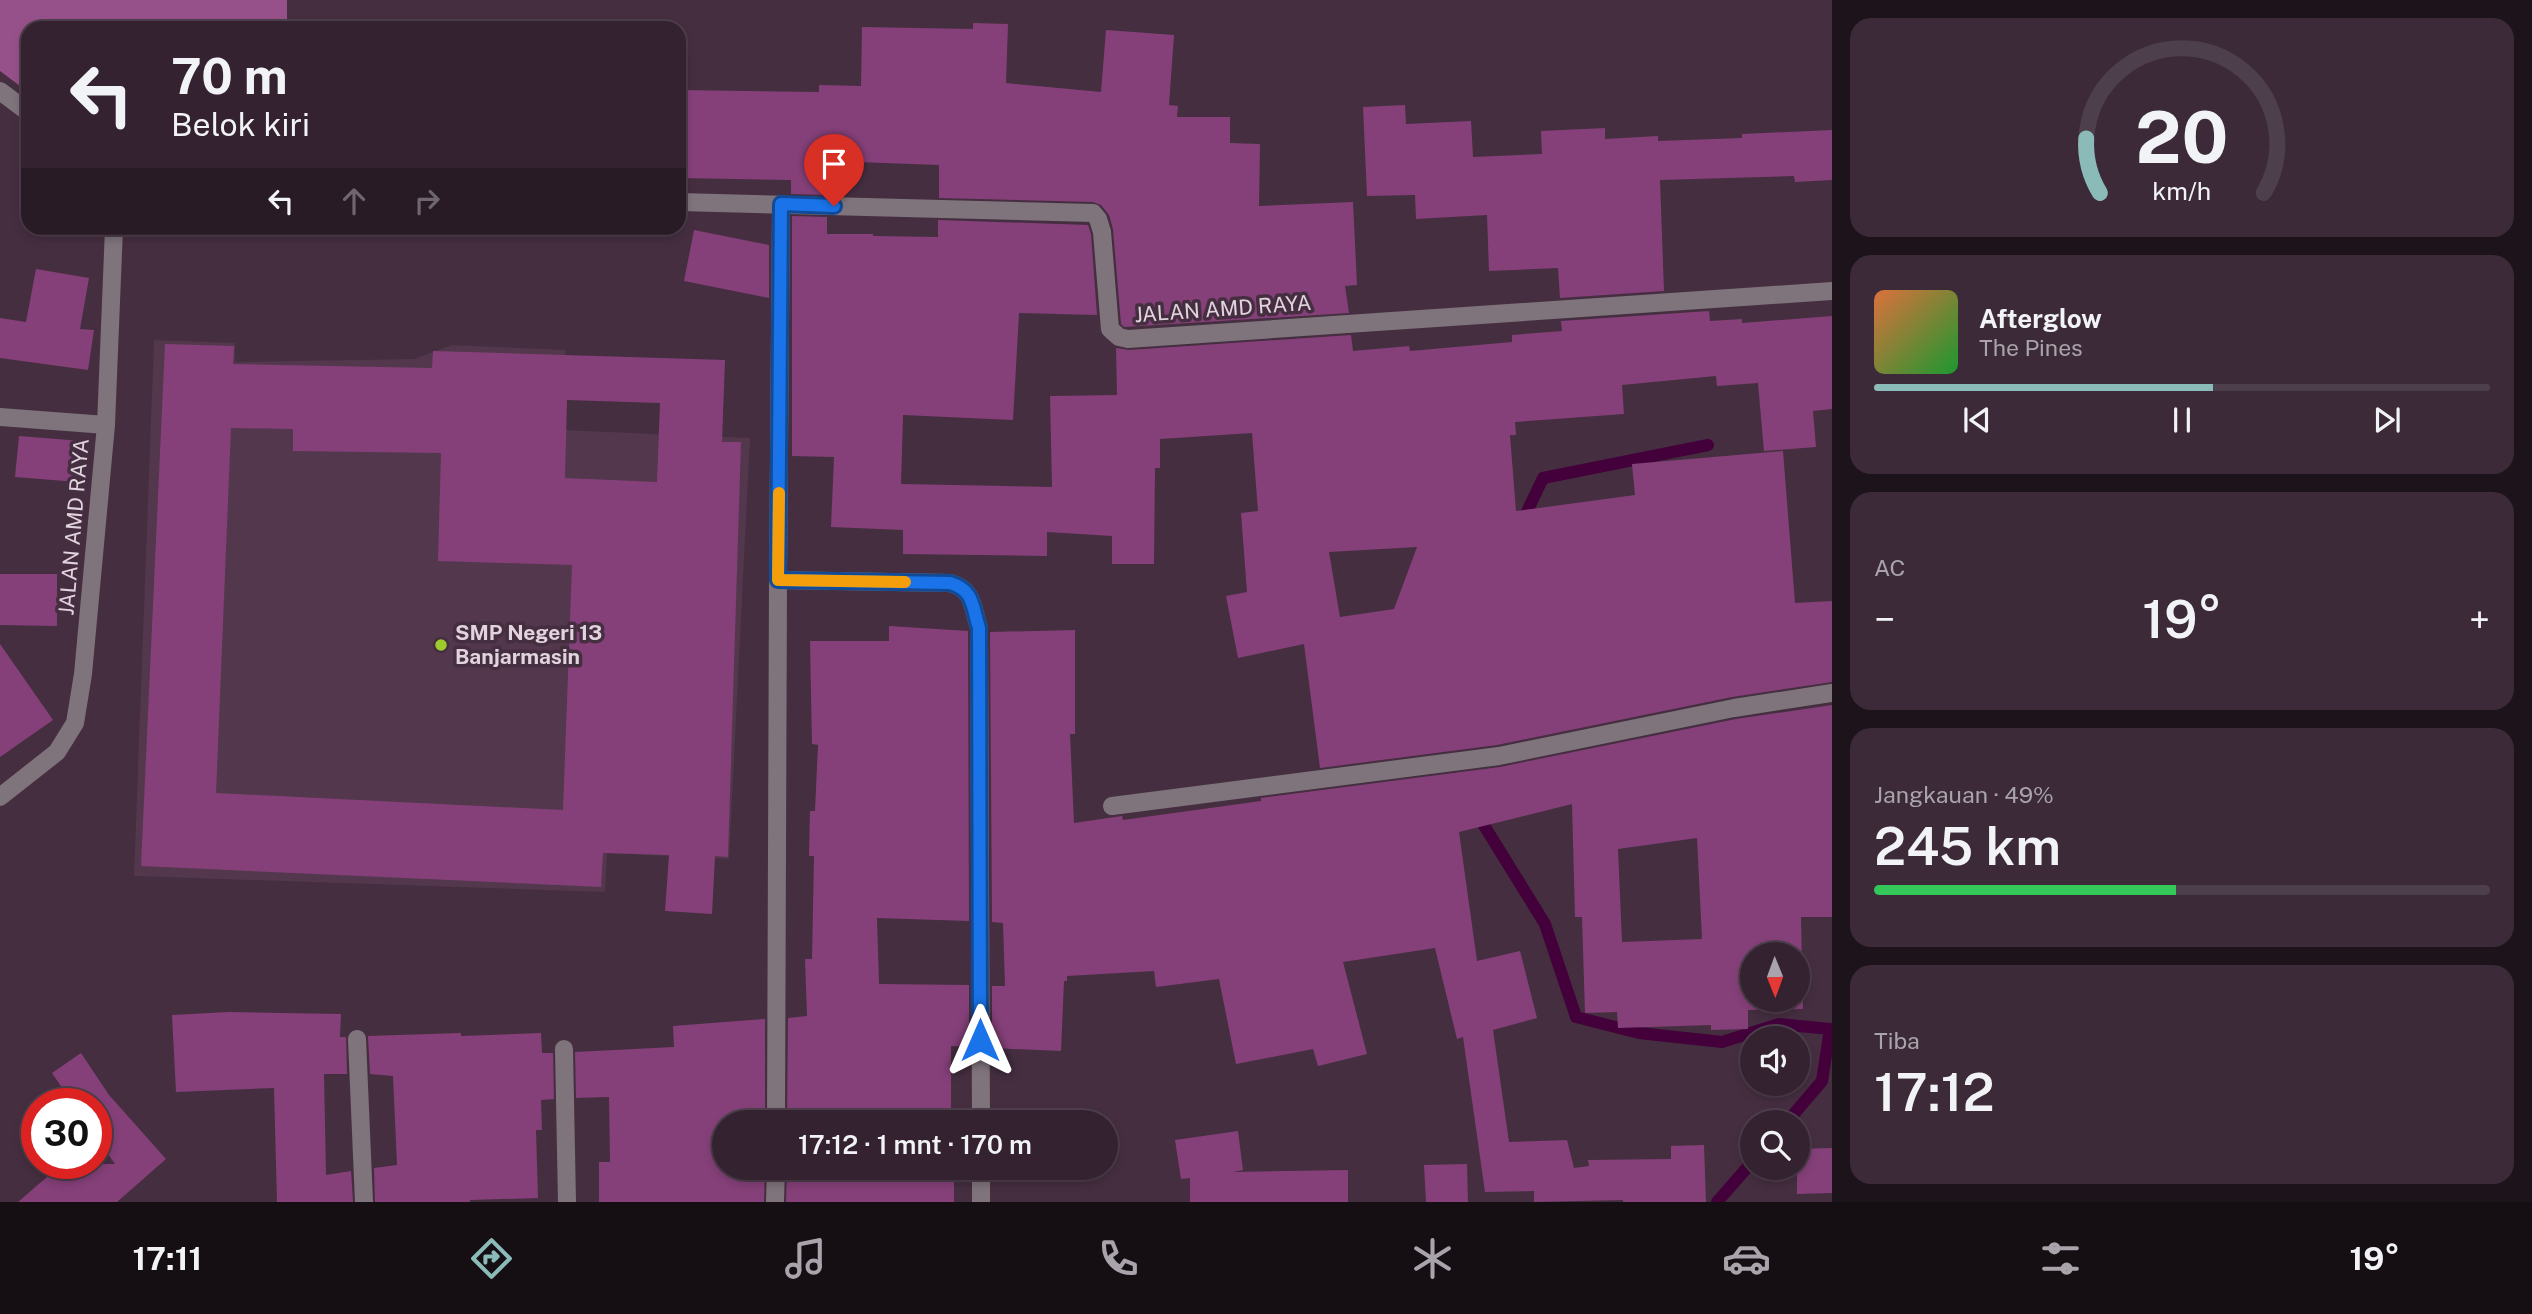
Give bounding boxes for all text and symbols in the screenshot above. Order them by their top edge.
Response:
text: 70 m [171,47,288,105]
icon: left [56,49,147,140]
text: 20 [2135,95,2229,180]
text: Belok kiri [171,106,310,143]
pin [804,134,864,206]
icon: arrive [815,145,853,183]
text: km/h [2153,176,2211,206]
icon: left [262,182,300,220]
icon: ahead [335,182,373,220]
icon: right [408,182,446,220]
street label: JALAN AMD RAYA [1134,290,1312,327]
text: Afterglow [1979,303,2102,334]
text: The Pines [1979,334,2083,361]
icon: previous [1958,401,1996,439]
icon: pause [2163,401,2201,439]
icon: next [2368,401,2406,439]
street label: JALAN AMD RAYA [53,437,94,616]
text: AC [1874,554,1905,581]
text: 19° [2142,589,2222,650]
text: − [1874,597,1895,642]
text: + [2469,597,2490,642]
place label: SMP Negeri 13 Banjarmasin [455,620,602,669]
marker: SMP Negeri 13 Banjarmasin [433,637,449,653]
text: Jangkauan · 49% [1874,781,2054,808]
text: 245 km [1874,816,2061,877]
north arrow [1740,942,1810,1012]
map controls [1740,942,1810,1180]
position arrow [943,1003,1017,1077]
button: sound [1740,1026,1810,1096]
text: Tiba [1874,1027,1920,1054]
text: 17:12 [1874,1062,1995,1123]
speed limit sign: 30 [21,1088,112,1179]
button: search [1740,1110,1810,1180]
text: 17:12 · 1 mnt · 170 m [798,1129,1032,1160]
icon: directions [467,1234,516,1283]
icon: music [781,1234,830,1283]
icon: phone [1094,1234,1143,1283]
icon: climate [1408,1234,1457,1283]
icon: car [1722,1234,1771,1283]
icon: filters [2036,1234,2085,1283]
text: 17:11 [132,1240,202,1277]
text: 19° [2350,1240,2400,1277]

